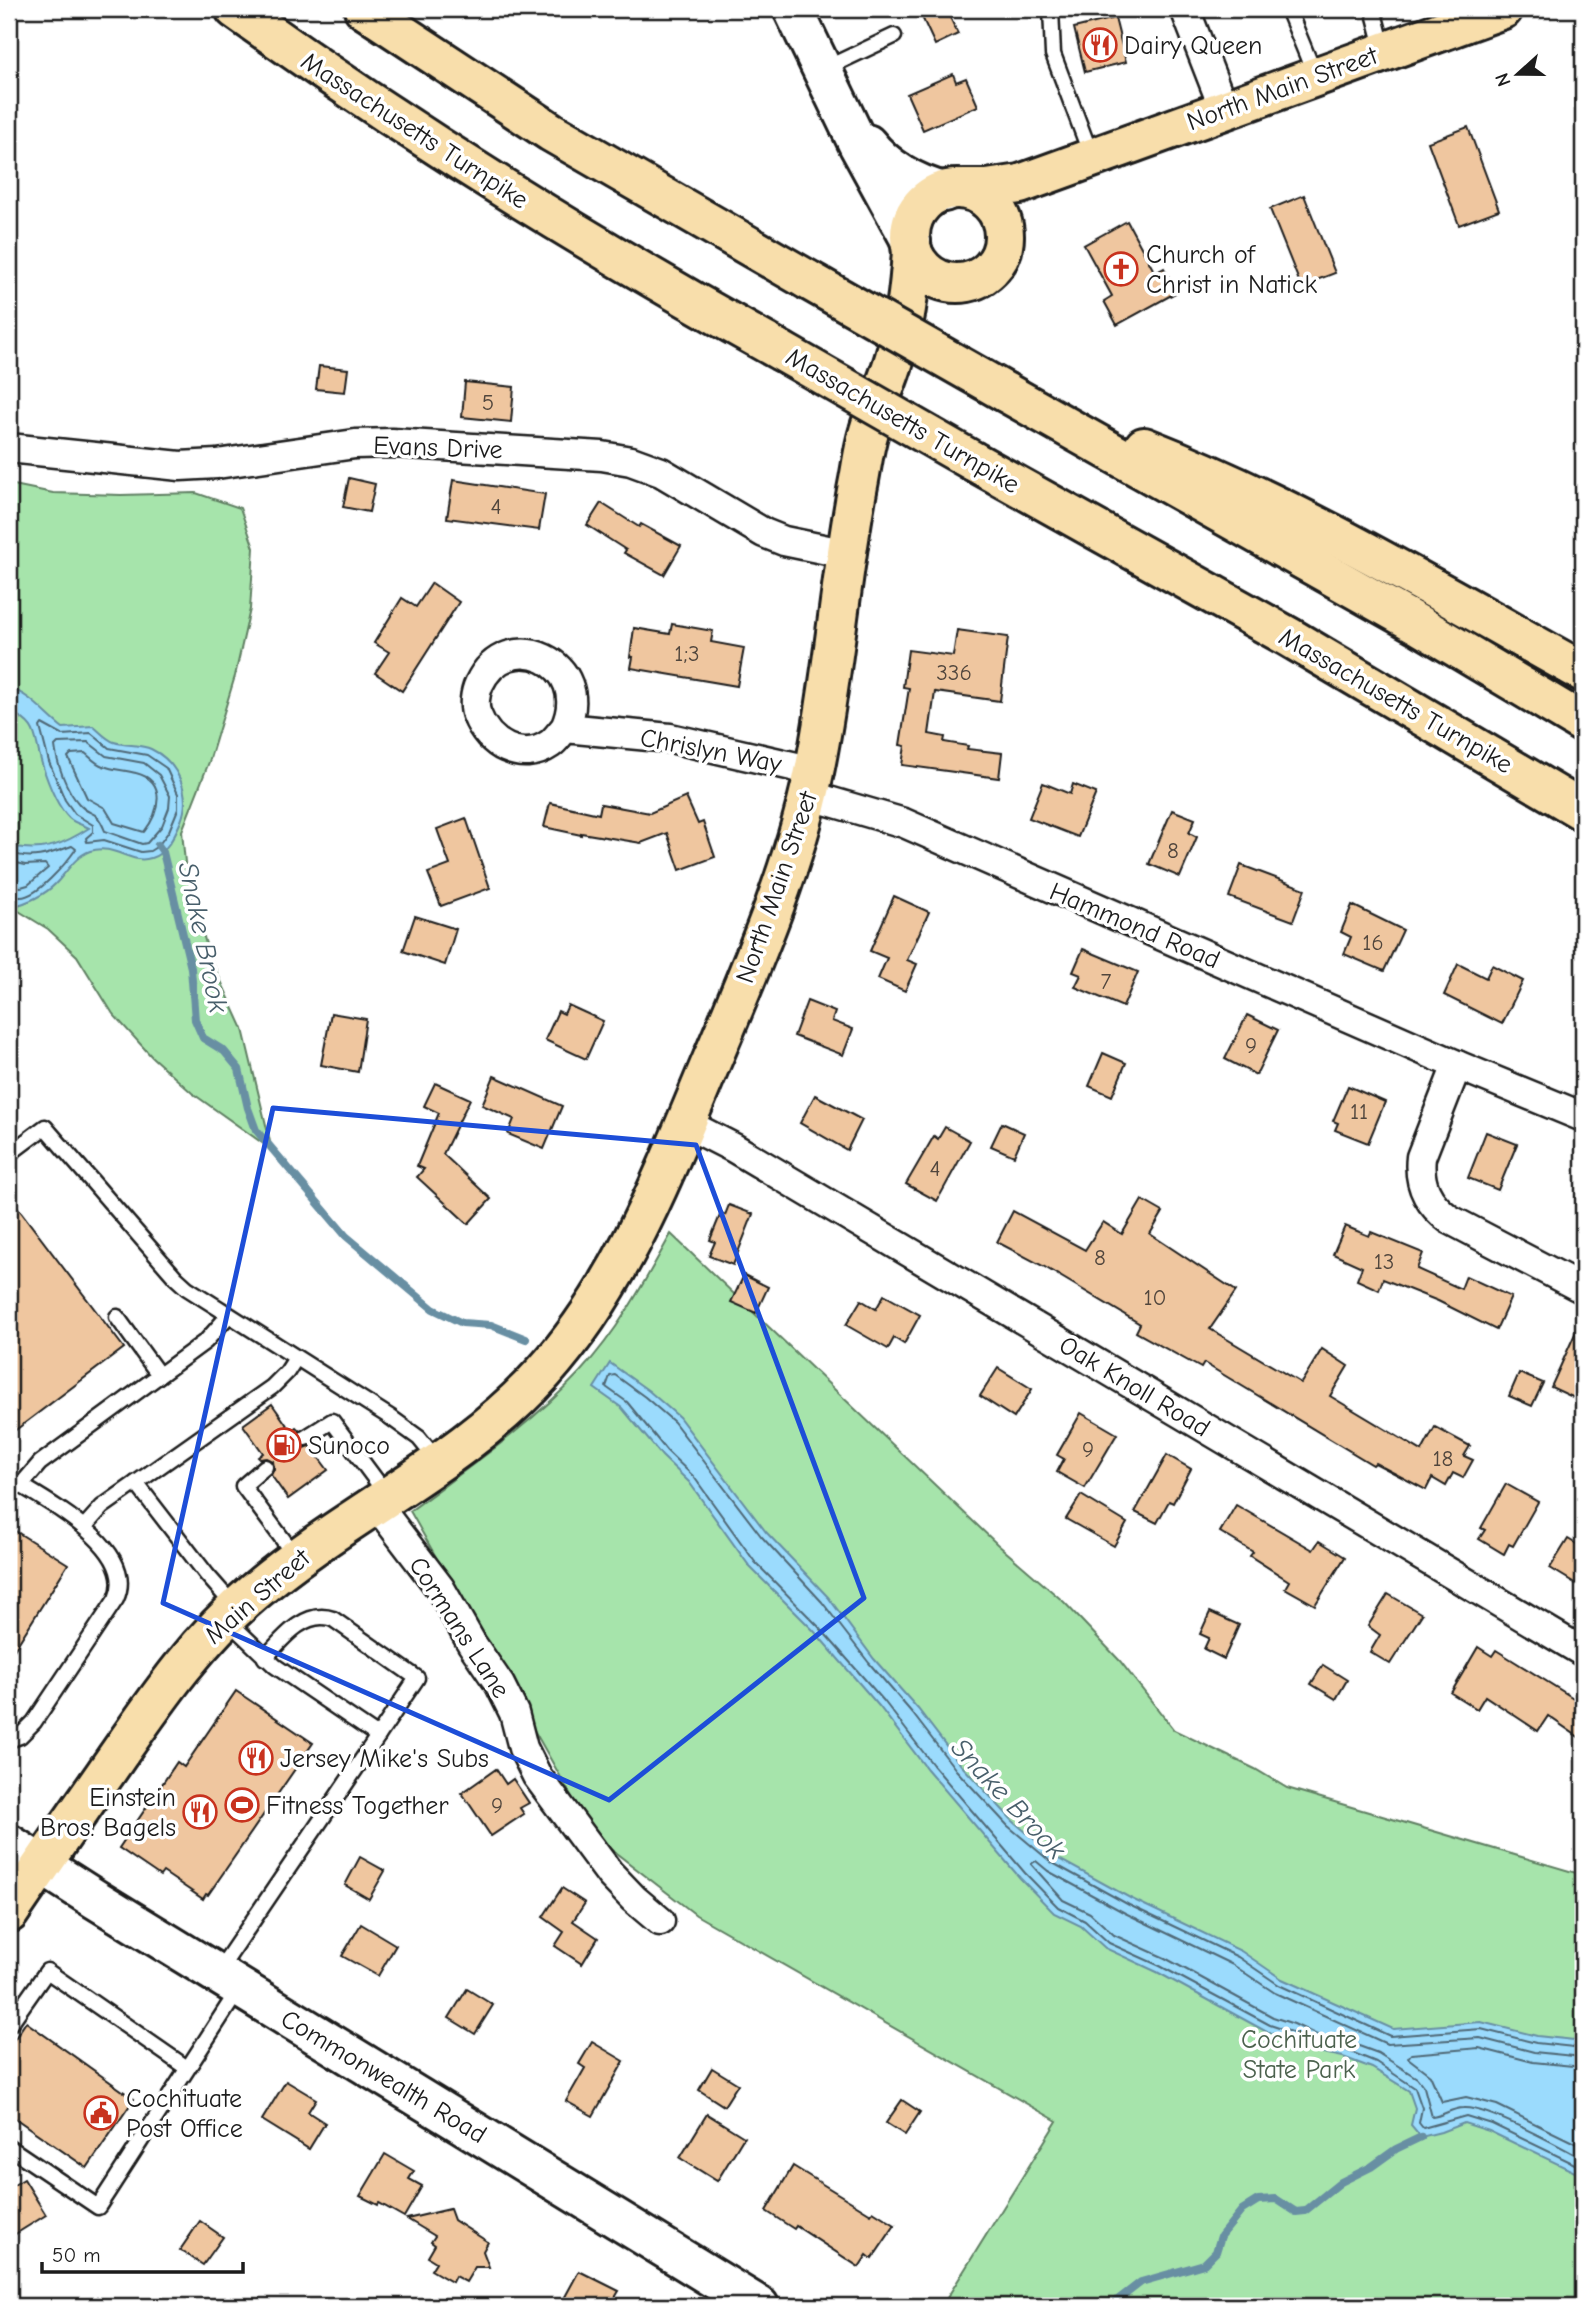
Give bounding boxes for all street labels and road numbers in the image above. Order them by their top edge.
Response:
street label: North Main Street [1183,40,1383,137]
street label: Massachusetts Turnpike [295,46,533,215]
street label: Massachusetts Turnpike [781,342,1024,500]
street label: Evans Drive [373,431,503,465]
street label: Massachusetts Turnpike [1274,622,1517,780]
street label: Chrislyn Way [638,723,784,779]
street label: North Main Street [730,786,824,987]
street label: Hammond Road [1045,877,1224,975]
street label: Oak Knoll Road [1054,1330,1215,1444]
street label: Main Street [199,1542,317,1650]
street label: Cormans Lane [402,1551,516,1704]
street label: Commonwealth Road [275,2004,492,2150]

